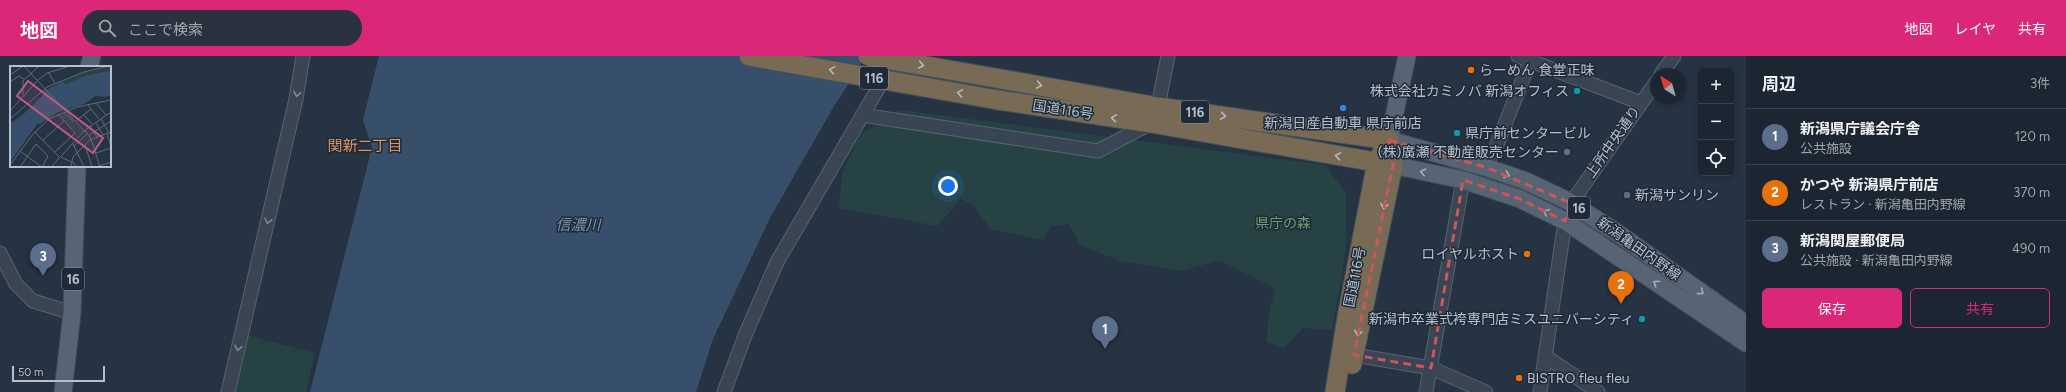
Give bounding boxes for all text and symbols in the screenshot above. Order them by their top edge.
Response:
search box [82,10,362,46]
icon: search [96,17,118,39]
text: 地図 [20,19,58,42]
text: ここで検索 [128,21,203,39]
text: 地図 [1904,21,1932,38]
text: レイヤ [1954,21,1996,38]
text: 共有 [2018,21,2046,38]
one-way arrow [917,60,924,69]
place label: らーめん 食堂正味 [1479,62,1594,79]
marker: らーめん 食堂正味 [1466,65,1476,75]
inset map [10,66,111,167]
one-way arrow [829,67,835,75]
road number: 116 [860,67,888,89]
north arrow [1650,68,1686,104]
map controls [1698,68,1734,176]
button: + [1698,68,1734,104]
text: 周辺 [1762,74,1796,94]
text: 3件 [2030,76,2050,91]
one-way arrow [1036,81,1042,89]
place label: 株式会社カミノバ 新潟オフィス [1370,83,1569,100]
marker: 株式会社カミノバ 新潟オフィス [1572,86,1582,96]
one-way arrow [957,89,963,98]
one-way arrow [293,91,302,98]
street label: 国道116号 [1031,97,1095,123]
road number: 116 [1181,101,1209,123]
marker: 新潟日産自動車 県庁前店 [1338,103,1348,113]
street label: 上所中央通り [1582,103,1644,181]
button: − [1698,104,1734,140]
one-way arrow [1220,111,1226,120]
one-way arrow [1110,114,1117,123]
place label: 新潟日産自動車 県庁前店 [1264,115,1422,132]
text: 新潟県庁議会庁舎 [1800,120,1920,138]
place label: 県庁前センタービル [1465,125,1591,142]
marker: 県庁前センタービル [1452,128,1462,138]
text: 1 [1772,129,1778,144]
text: 120 m [2015,129,2050,144]
district label: 関新二丁目 [327,137,403,155]
button: locate [1698,140,1734,176]
text: 公共施設 [1800,141,1852,156]
place label: (株)廣瀬 不動産販売センター [1378,144,1559,161]
marker: (株)廣瀬 不動産販売センター [1562,147,1572,157]
one-way arrow [1335,152,1341,160]
one-way arrow [1420,168,1426,176]
one-way arrow [1504,170,1511,178]
your location [938,176,958,196]
text: かつや 新潟県庁前店 [1800,176,1939,194]
text: 2 [1771,185,1779,200]
text: 370 m [2013,185,2050,200]
place label: 新潟サンリン [1635,187,1719,204]
marker: 新潟サンリン [1622,190,1632,200]
road number: 16 [1568,197,1590,219]
text: レストラン · 新潟亀田内野線 [1800,197,1966,212]
one-way arrow [1381,203,1389,209]
one-way arrow [1543,209,1551,217]
street label: 新潟亀田内野線 [1594,214,1684,284]
park label: 県庁の森 [1255,215,1311,232]
water label: 信濃川 [555,216,602,234]
one-way arrow [264,218,272,224]
text: 新潟関屋郵便局 [1800,232,1905,250]
text: 3 [1771,241,1779,256]
text: 490 m [2012,241,2050,256]
pin: 3 [30,243,56,276]
street label: 国道116号 [1341,245,1369,309]
place label: ロイヤルホスト [1421,246,1519,263]
marker: ロイヤルホスト [1522,249,1532,259]
text: 公共施設 · 新潟亀田内野線 [1800,253,1953,268]
road number: 16 [62,268,84,290]
pin: 2 [1608,271,1634,304]
one-way arrow [1653,280,1660,287]
one-way arrow [1697,287,1704,294]
button: 保存 [1762,288,1902,328]
button: 共有 [1910,288,2050,328]
place label: 新潟市卒業式袴専門店ミスユニバーシティ [1369,311,1634,328]
marker: 新潟市卒業式袴専門店ミスユニバーシティ [1637,314,1647,324]
pin: 1 [1092,316,1118,349]
one-way arrow [1355,330,1363,336]
one-way arrow [235,345,243,351]
scale bar [12,364,105,383]
text: 50 m [18,366,43,379]
place label: BISTRO fleu fleu [1527,370,1630,387]
marker: BISTRO fleu fleu [1514,373,1524,383]

